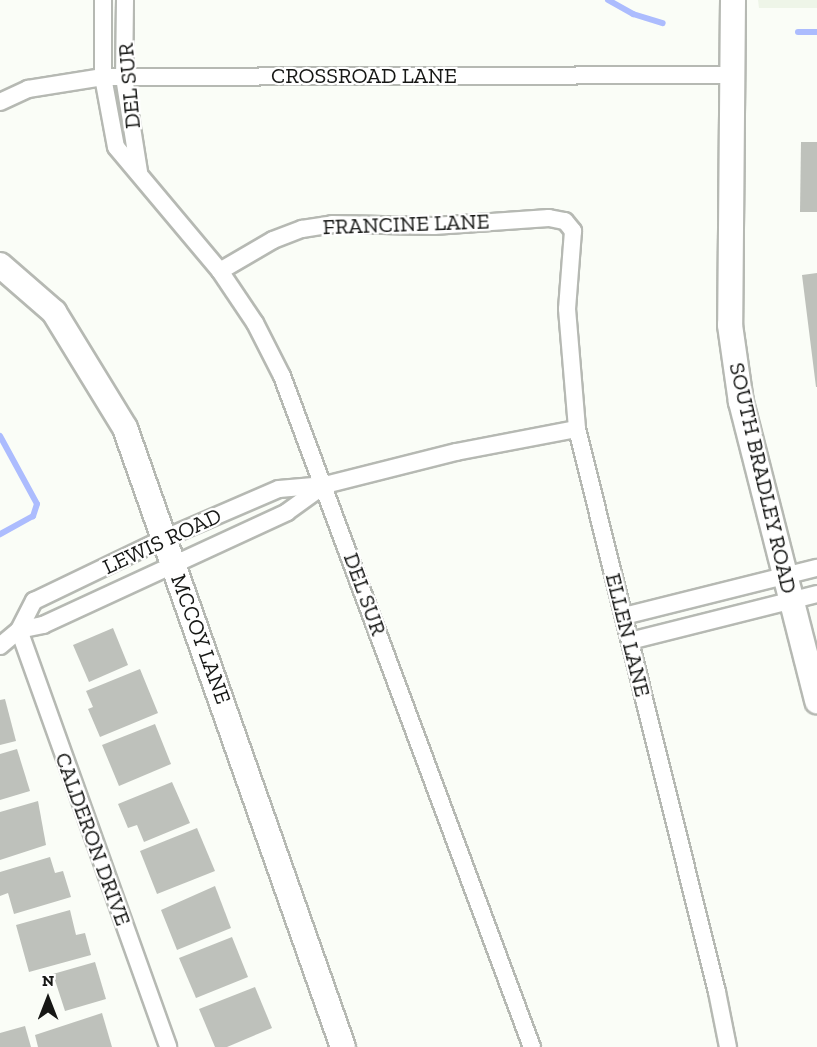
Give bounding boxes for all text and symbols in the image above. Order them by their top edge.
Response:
street label: DEL SUR [112,42,146,130]
street label: CROSSROAD LANE [271,63,457,89]
street label: FRANCINE LANE [322,208,490,240]
street label: SOUTH BRADLEY ROAD [723,360,803,596]
street label: LEWIS ROAD [98,502,226,580]
street label: DEL SUR [338,549,392,639]
street label: MCCOY LANE [165,570,237,708]
street label: ELLEN LANE [600,570,656,700]
street label: CALDERON DRIVE [49,749,137,929]
north arrow [18,969,78,1029]
text: N [42,971,54,990]

